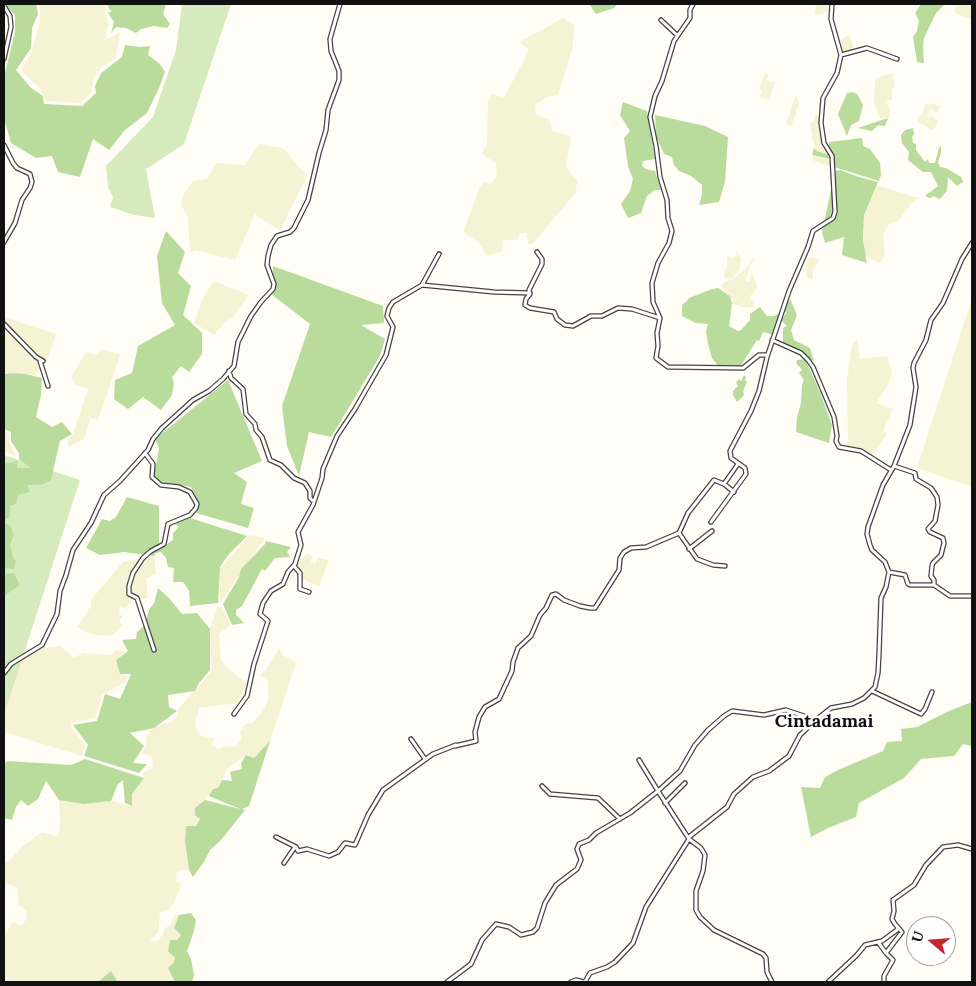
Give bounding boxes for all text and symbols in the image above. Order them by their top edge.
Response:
district label: Cintadamai [775,711,873,733]
north arrow [906,916,956,966]
text: U [907,929,928,945]

